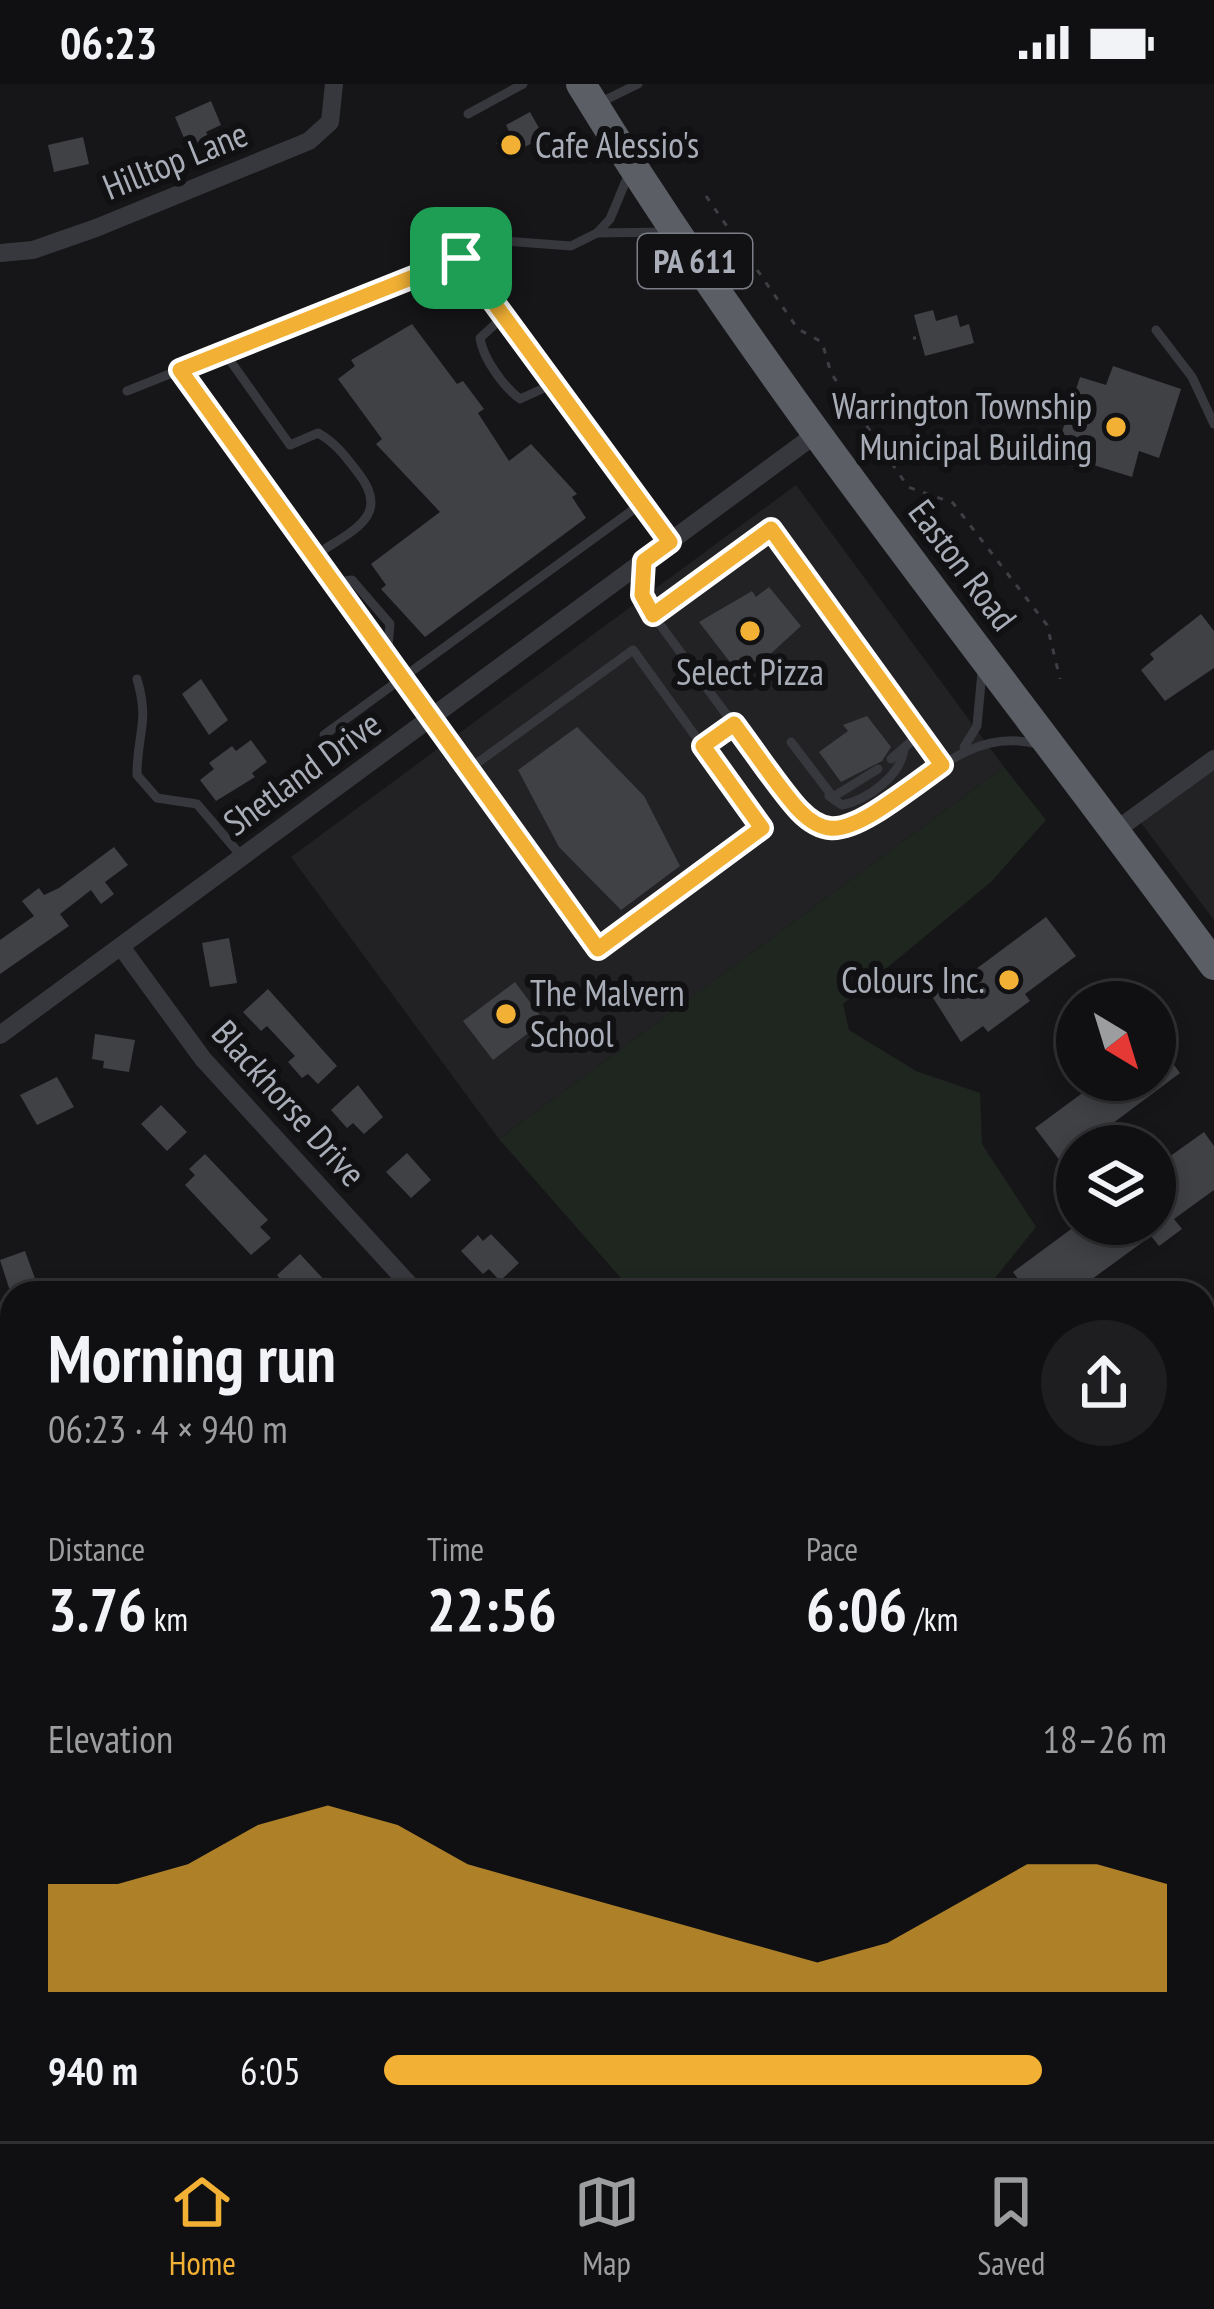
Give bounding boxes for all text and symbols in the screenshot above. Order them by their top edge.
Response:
text: 06:23 [60,13,157,71]
street label: Hilltop Lane [96,109,254,210]
place label: Cafe Alessio's [535,121,699,168]
marker: Cafe Alessio's [498,132,524,158]
pin [410,207,512,309]
icon: arrive [428,225,494,291]
road number: PA 611 [638,234,752,288]
place label: Warrington Township Municipal Building [832,382,1092,470]
marker: Warrington Township Municipal Building [1103,414,1129,440]
street label: Easton Road [899,490,1028,640]
marker: Select Pizza [737,618,763,644]
place label: Select Pizza [676,648,824,695]
street label: Shetland Drive [214,700,390,845]
place label: Colours Inc. [841,956,985,1003]
marker: Colours Inc. [996,967,1022,993]
place label: The Malvern School [530,969,685,1057]
north arrow [1056,981,1176,1101]
map controls [1056,981,1176,1245]
marker: The Malvern School [493,1001,519,1027]
street label: Blackhorse Drive [202,1010,376,1196]
button: layers [1056,1125,1176,1245]
text: Morning run [48,1315,336,1400]
button: share [1041,1320,1167,1446]
text: 06:23 · 4 × 940 m [48,1403,288,1454]
text: Distance [48,1527,145,1570]
text: Time [427,1527,484,1570]
text: Pace [806,1527,858,1570]
text: 3.76 [48,1570,147,1648]
text: 22:56 [427,1570,557,1648]
text: 6:06 [806,1570,907,1648]
text: km [147,1597,188,1640]
text: /km [907,1597,958,1640]
text: Elevation [48,1713,173,1764]
text: 18–26 m [1042,1713,1167,1764]
text: 940 m [48,2045,138,2096]
text: 6:05 [240,2045,301,2096]
tab: Home [169,2169,236,2284]
tab: Map [574,2169,640,2284]
tab: Saved [977,2169,1045,2284]

